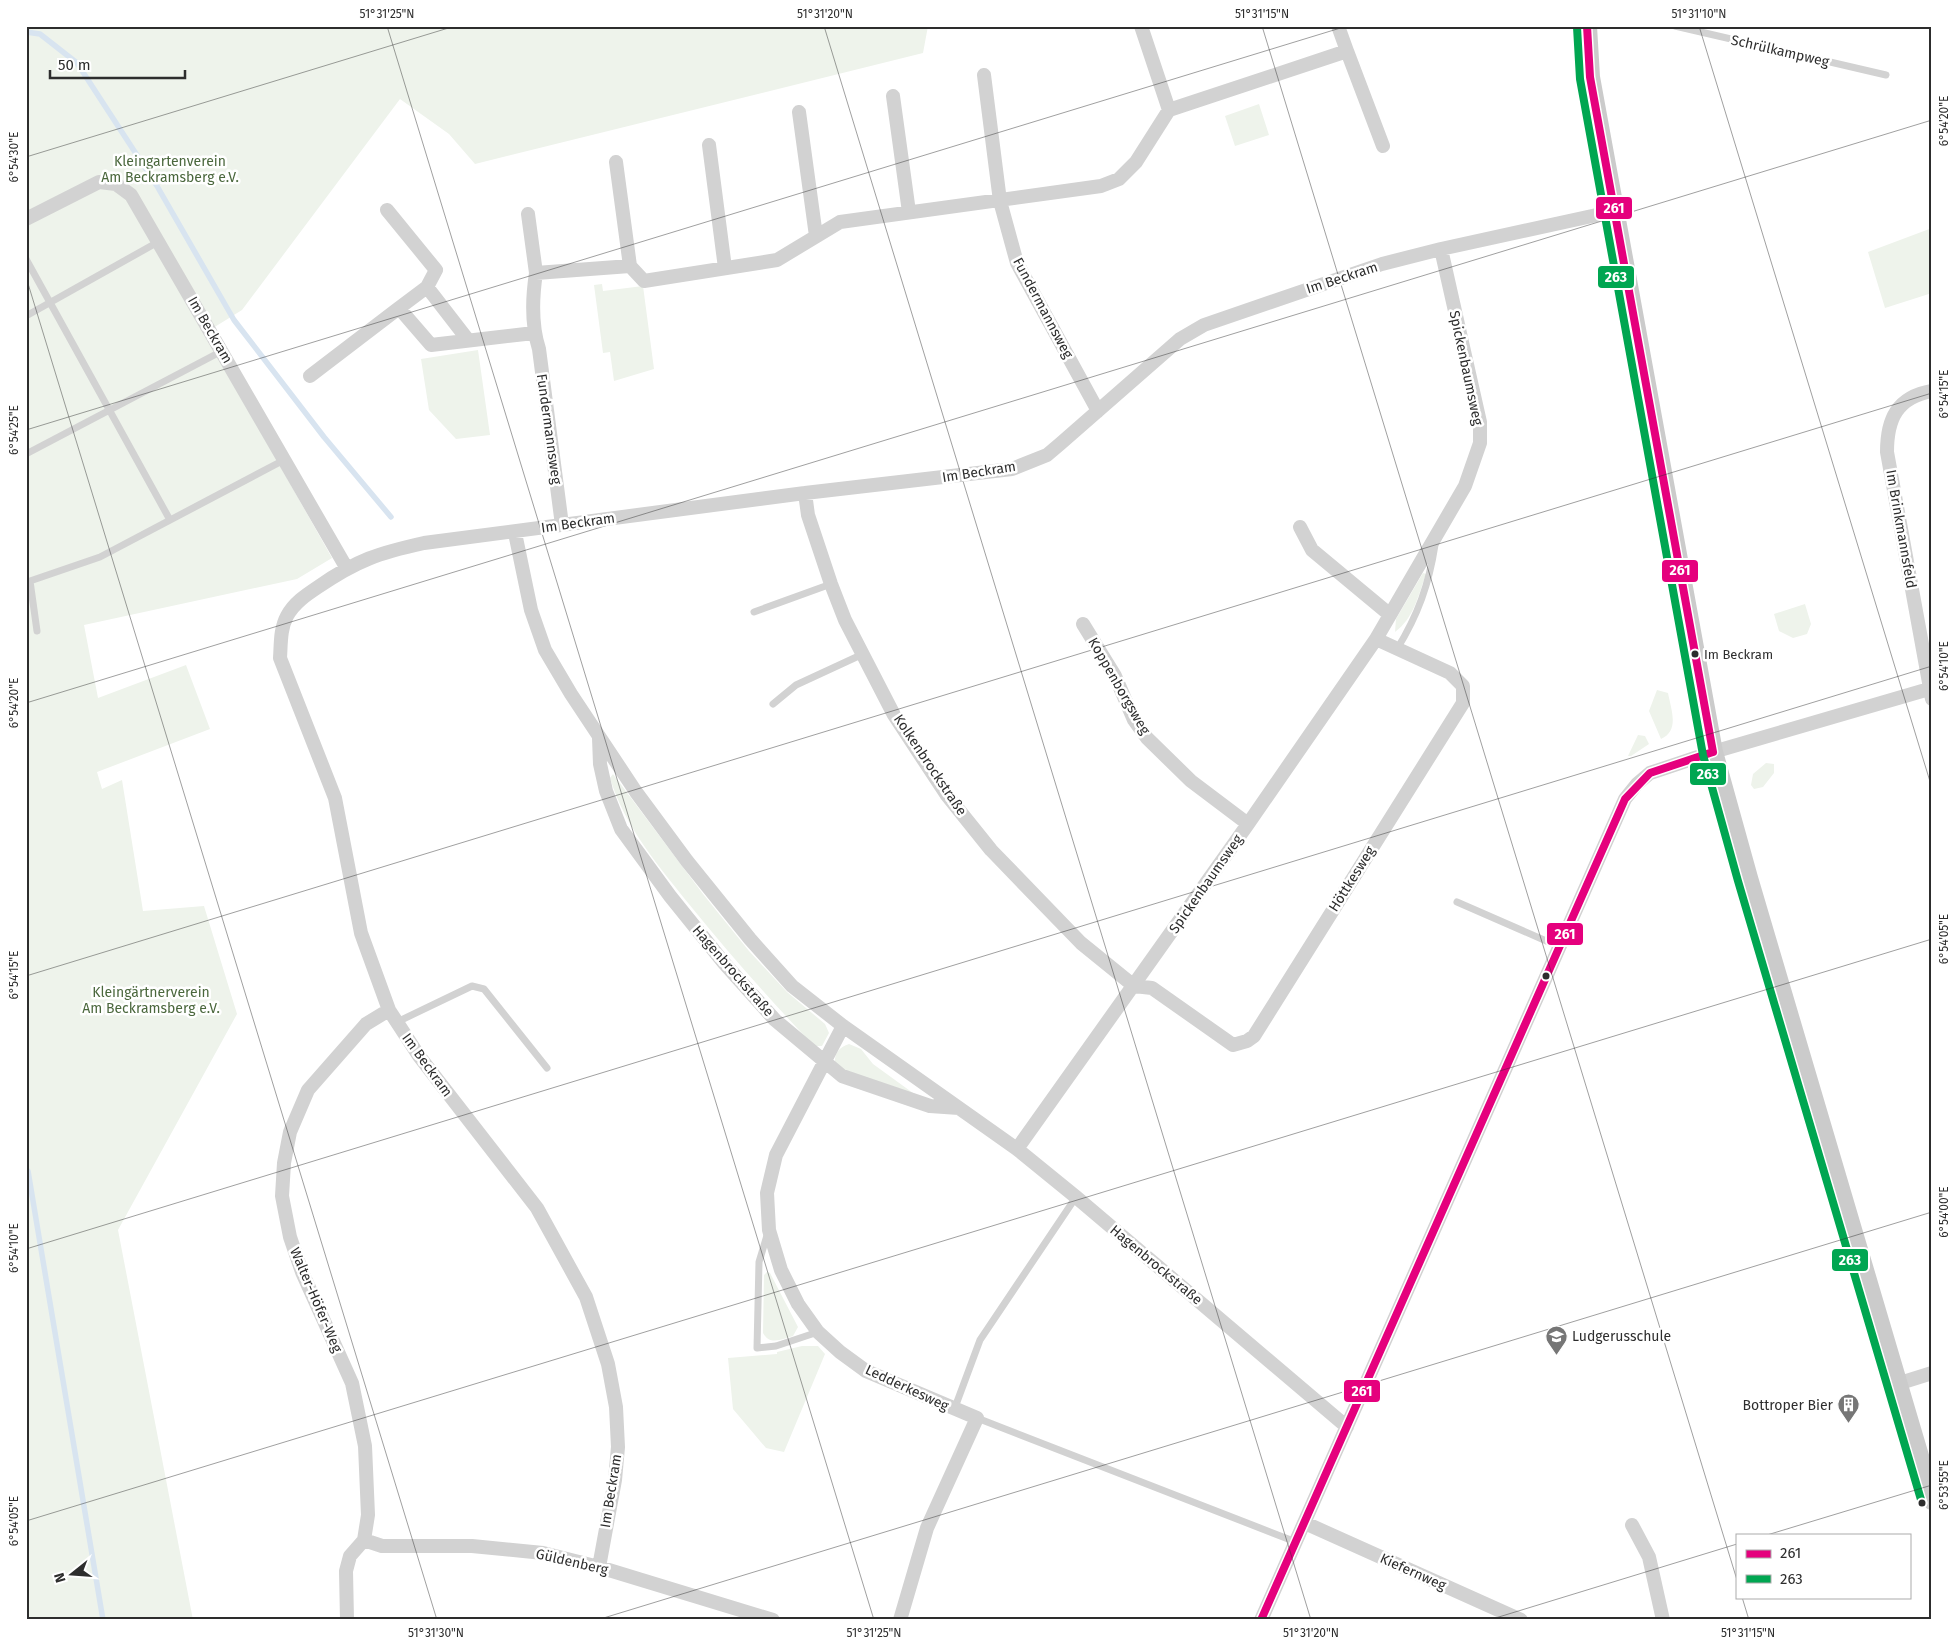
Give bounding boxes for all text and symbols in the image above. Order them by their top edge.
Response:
text: 51°31'25"N [360,7,414,21]
text: 51°31'20"N [797,7,853,21]
text: 51°31'15"N [1235,7,1289,21]
text: 51°31'10"N [1671,7,1727,21]
street label: Schrülkampweg [1729,31,1831,71]
scale bar [50,48,185,80]
text: 50 m [58,56,91,74]
text: 6°54'20"E [1937,96,1951,146]
text: 6°54'30"E [7,132,21,182]
park label: Kleingartenverein Am Beckramsberg e.V. [101,153,239,186]
line badge: 261 [1595,196,1633,220]
text: 261 [1604,200,1624,217]
street label: Fundermannsweg [1009,255,1077,362]
street label: Im Beckram [1304,258,1380,298]
line badge: 263 [1597,265,1635,289]
text: 263 [1605,269,1627,286]
street label: Im Beckram [184,294,236,366]
street label: Spickenbaumsweg [1446,309,1487,428]
text: 6°54'15"E [1937,369,1951,419]
street label: Fundermannsweg [533,373,565,486]
text: 6°54'25"E [7,405,21,455]
street label: Im Beckram [941,458,1017,486]
street label: Im Brinkmannsfeld [1882,468,1920,590]
street label: Im Beckram [540,509,616,537]
line badge: 261 [1661,559,1699,583]
text: 261 [1670,562,1690,579]
street label: Koppenborgsweg [1084,635,1154,738]
text: 6°54'10"E [1937,641,1951,691]
place label: Im Beckram [1704,647,1773,662]
marker: Im Beckram [1690,649,1700,659]
text: 6°54'20"E [7,678,21,728]
street label: Kolkenbrockstraße [890,711,970,819]
line badge: 263 [1689,762,1727,786]
text: 263 [1697,766,1719,783]
street label: Spickenbaumsweg [1166,831,1247,937]
street label: Höttkesweg [1325,843,1379,915]
text: 6°54'05"E [1937,914,1951,964]
street label: Hagenbrockstraße [689,922,777,1020]
line badge: 261 [1546,922,1584,946]
text: 261 [1555,926,1575,943]
text: 6°54'15"E [7,950,21,1000]
unlabelled marker [1541,971,1551,981]
park label: Kleingärtnerverein Am Beckramsberg e.V. [82,984,220,1017]
street label: Im Beckram [398,1030,456,1100]
text: 6°54'00"E [1937,1186,1951,1238]
street label: Hagenbrockstraße [1106,1221,1206,1309]
text: 6°54'10"E [7,1223,21,1273]
street label: Walter-Höfer-Weg [286,1245,346,1356]
line badge: 263 [1831,1248,1869,1272]
text: 263 [1839,1252,1861,1269]
school or university icon: Ludgerusschule [1544,1324,1568,1355]
place label: Ludgerusschule [1572,1328,1671,1345]
street label: Ledderkesweg [863,1361,952,1415]
line badge: 261 [1343,1379,1381,1403]
text: 261 [1352,1383,1372,1400]
building icon: Bottroper Bier [1837,1393,1861,1424]
place label: Bottroper Bier [1742,1397,1834,1414]
street label: Im Beckram [597,1453,625,1529]
text: 6°53'55"E [1937,1460,1951,1510]
text: 6°54'05"E [7,1496,21,1546]
unlabelled marker [1917,1498,1927,1508]
legend [1736,1534,1910,1598]
text: 261 [1780,1544,1801,1562]
street label: Güldenberg [534,1545,610,1579]
north arrow [48,1548,98,1598]
street label: Kiefernweg [1377,1550,1449,1594]
text: 263 [1780,1570,1803,1588]
text: N [51,1571,70,1585]
text: 51°31'30"N [408,1626,464,1640]
text: 51°31'25"N [847,1626,901,1640]
text: 51°31'20"N [1283,1626,1339,1640]
text: 51°31'15"N [1721,1626,1775,1640]

